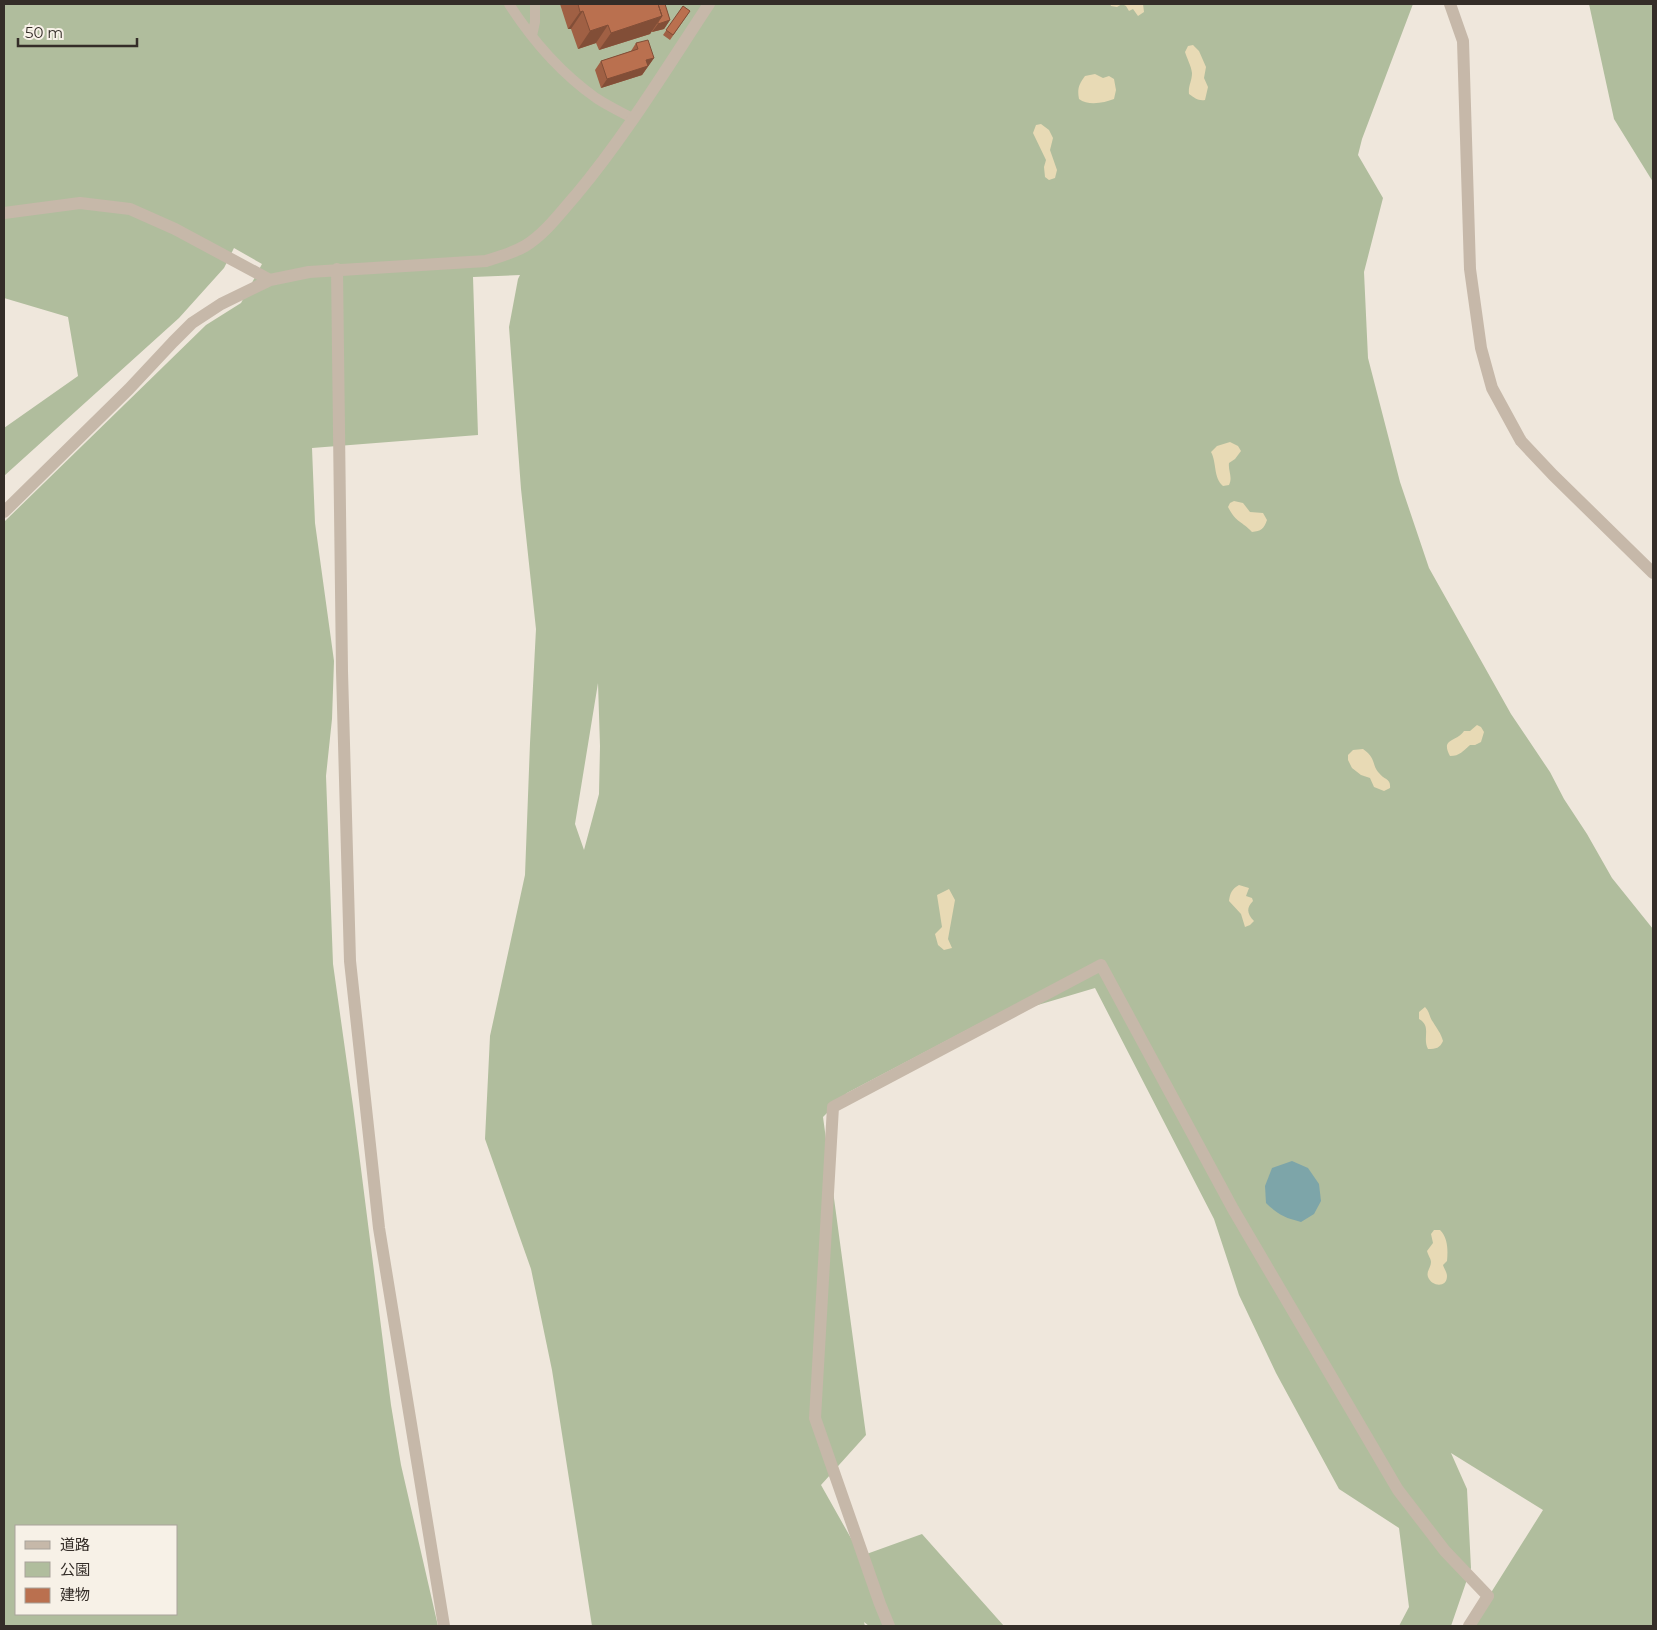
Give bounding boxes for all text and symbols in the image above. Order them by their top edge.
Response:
scale bar [18,15,136,47]
text: 50 m [25,23,63,42]
legend [15,1525,178,1615]
text: 道路 [60,1535,90,1554]
text: 公園 [60,1560,90,1579]
text: 建物 [60,1585,90,1604]

